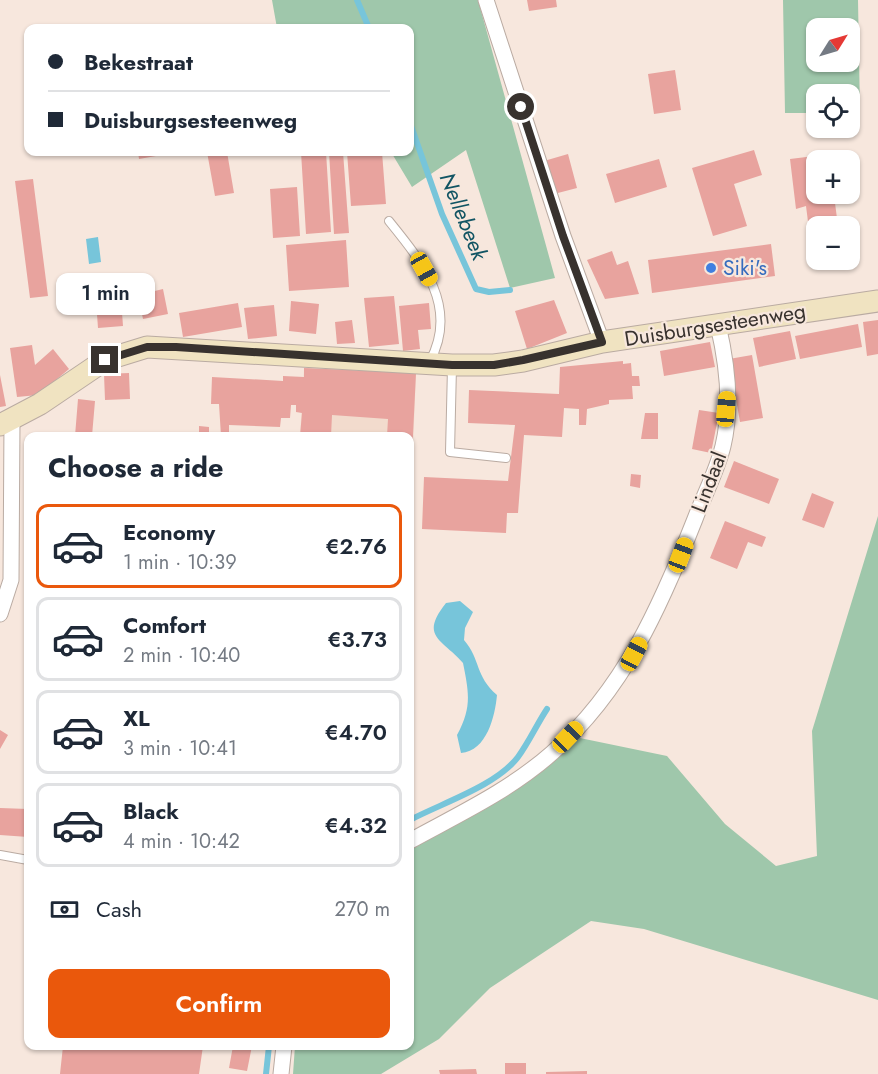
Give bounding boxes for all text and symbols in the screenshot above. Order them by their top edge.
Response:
north arrow [806,18,860,72]
map controls [806,18,860,270]
text: Bekestraat [84,46,193,78]
button: locate [806,84,860,138]
route start [507,93,534,120]
text: Duisburgsesteenweg [84,104,297,136]
button: + [806,150,860,204]
water label: Nellebeek [432,167,497,266]
button: − [806,216,860,270]
car [407,249,441,289]
place label: Siki's [723,253,767,283]
marker: Siki's [704,261,718,275]
callout: 1 min [56,273,154,315]
text: 1 min [81,279,130,308]
street label: Duisburgsesteenweg [622,296,808,354]
route end [91,346,118,373]
car [715,390,737,428]
street label: Lindaal [684,447,734,517]
text: Choose a ride [48,448,223,487]
text: Economy [123,516,215,548]
icon: car [51,519,105,573]
text: €2.76 [326,530,387,562]
car [666,535,696,575]
text: 1 min · 10:39 [123,548,237,577]
text: Comfort [123,609,206,641]
icon: car [51,612,105,666]
text: €3.73 [328,623,387,655]
car [618,634,650,674]
text: 2 min · 10:40 [123,641,240,670]
text: XL [123,702,150,734]
icon: car [51,705,105,759]
text: €4.70 [325,716,387,748]
car [549,718,587,756]
text: 3 min · 10:41 [123,734,237,763]
text: Black [123,795,179,827]
icon: car [51,798,105,852]
text: €4.32 [325,809,387,841]
text: 4 min · 10:42 [123,827,240,856]
icon: cash [48,893,81,926]
text: Cash [96,893,142,925]
text: 270 m [335,895,390,924]
button: Confirm [48,969,390,1038]

